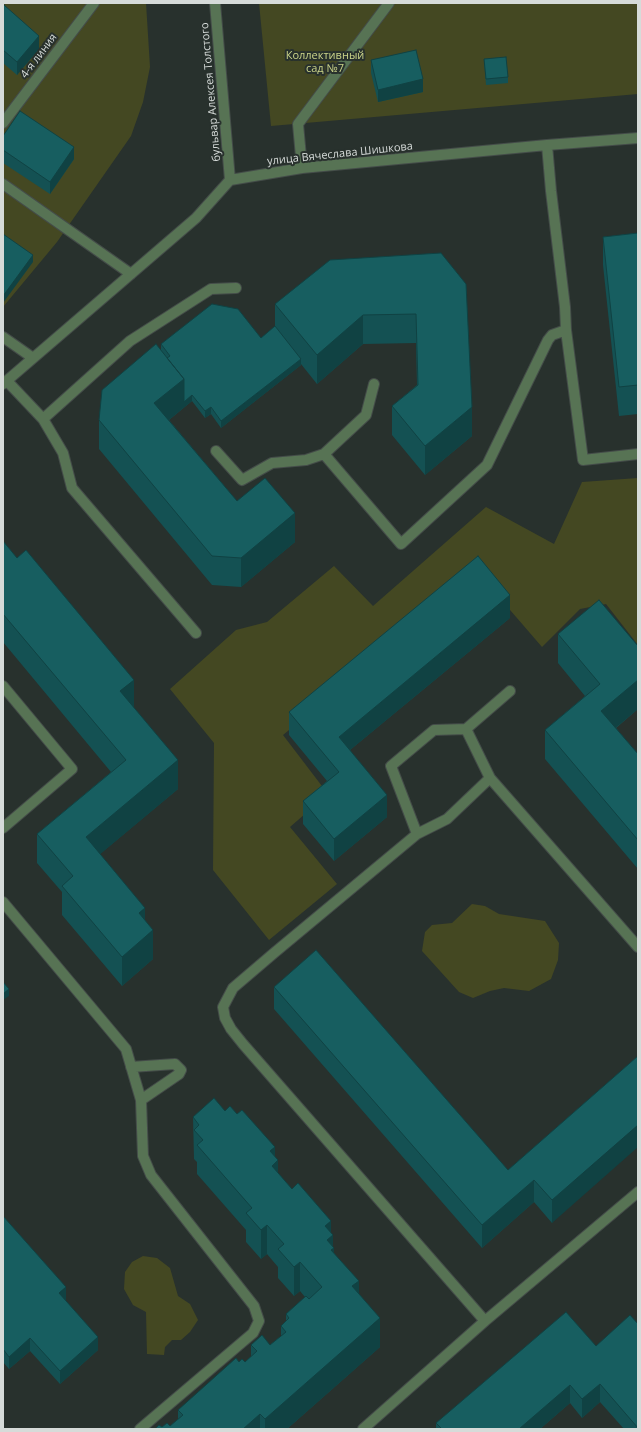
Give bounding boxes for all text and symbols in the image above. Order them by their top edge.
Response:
street label: бульвар Алексея Толстого [198,22,224,162]
street label: 4-я линия [18,31,60,81]
park label: Коллективный сад №7 [286,49,364,75]
street label: улица Вячеслава Шишкова [266,140,414,168]

